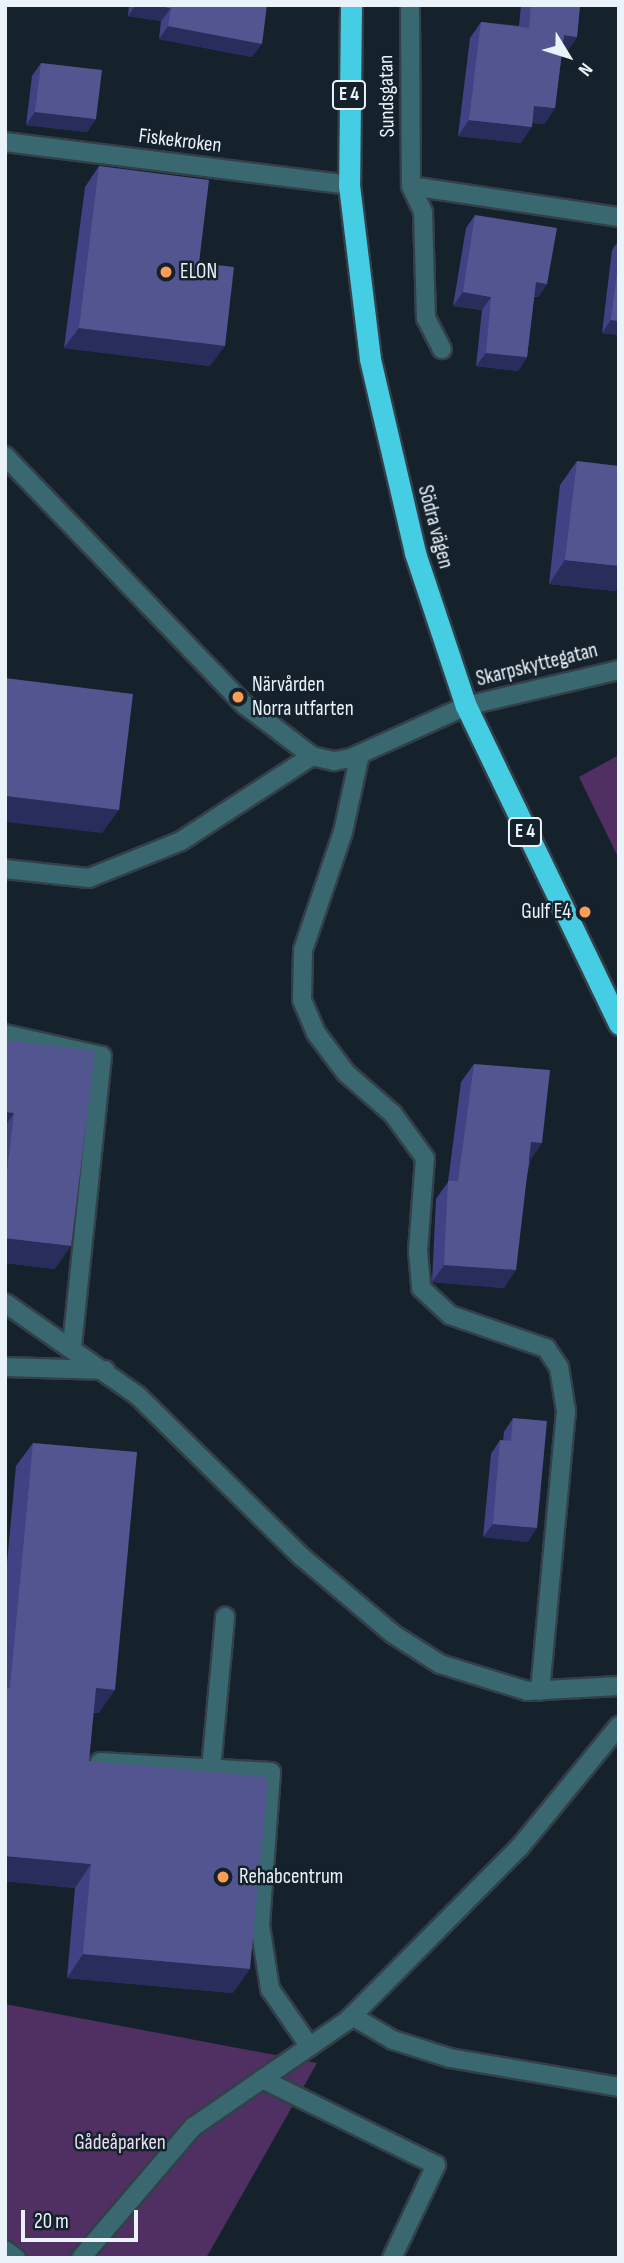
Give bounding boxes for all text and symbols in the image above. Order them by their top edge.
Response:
north arrow [533,21,603,91]
street label: Sundsgatan [374,55,400,137]
text: N [573,58,597,80]
road number: E 4 [332,80,366,110]
street label: Fiskekroken [137,123,223,159]
place label: ELON [180,259,217,285]
marker: ELON [158,264,174,280]
street label: Södra vägen [412,483,458,571]
street label: Skarpskyttegatan [474,638,600,692]
place label: Närvården Norra utfarten [252,672,354,722]
marker: Närvården Norra utfarten [230,689,246,705]
road number: E 4 [508,817,542,848]
place label: Gulf E4 [521,899,571,925]
marker: Gulf E4 [577,904,593,920]
place label: Rehabcentrum [239,1864,343,1890]
marker: Rehabcentrum [213,1867,233,1887]
park label: Gådeåparken [74,2130,166,2156]
scale bar [24,2196,142,2240]
text: 20 m [34,2209,69,2234]

